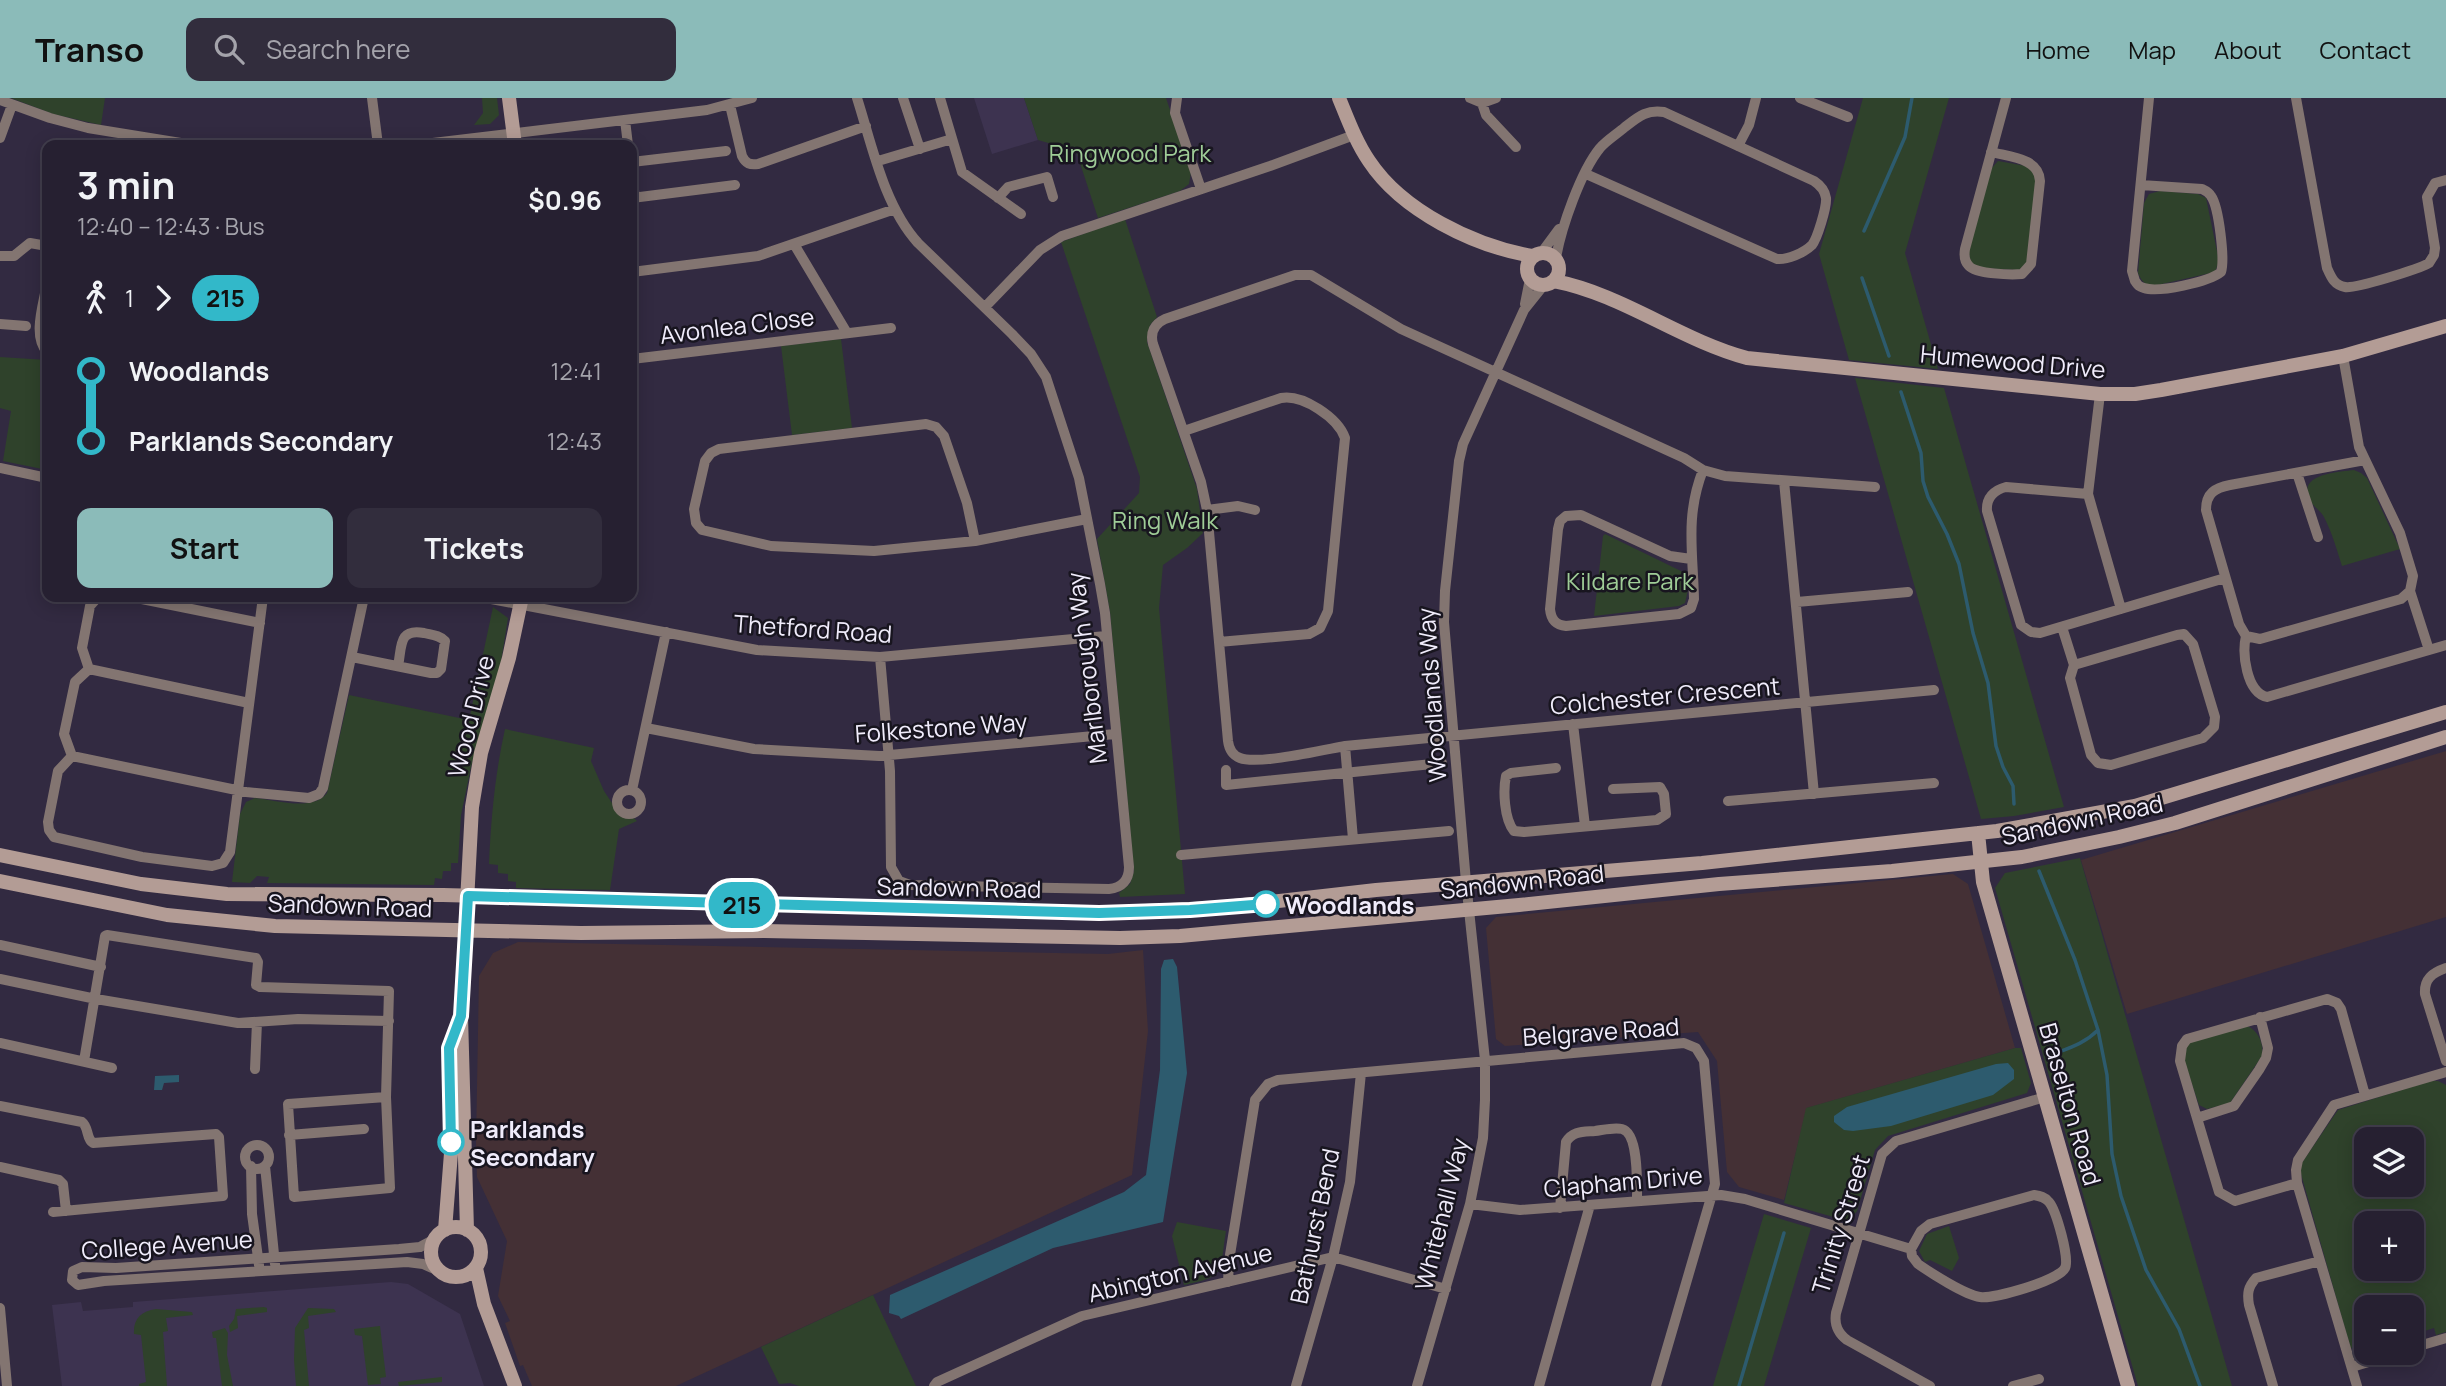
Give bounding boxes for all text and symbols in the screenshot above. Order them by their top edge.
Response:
search box [186,18,676,81]
text: Transo [35,27,144,72]
icon: search [210,30,248,68]
text: Search here [266,31,411,67]
text: Home [2025,33,2090,66]
text: Map [2128,33,2176,66]
text: About [2214,33,2282,66]
text: Contact [2320,33,2411,66]
park label: Ringwood Park [1049,136,1212,169]
text: 3 min [77,158,175,210]
text: $0.96 [528,182,602,218]
text: 12:40 – 12:43 · Bus [77,210,265,242]
icon: walk [77,279,115,317]
icon: forward [144,279,182,317]
text: 215 [206,281,245,314]
text: 1 [125,282,134,314]
street label: Avonlea Close [658,299,816,351]
street label: Humewood Drive [1919,336,2107,386]
text: Woodlands [129,353,269,389]
text: 12:41 [551,355,602,387]
text: Parklands Secondary [129,423,393,459]
text: 12:43 [547,425,602,457]
park label: Ring Walk [1112,503,1219,536]
button: Start [77,508,333,588]
button: Tickets [347,508,602,588]
park label: Kildare Park [1566,564,1695,597]
street label: Marlborough Way [1058,570,1114,766]
street label: Thetford Road [733,606,893,650]
street label: Woodlands Way [1408,606,1454,783]
street label: Wood Drive [439,652,501,780]
street label: Colchester Crescent [1549,669,1781,721]
street label: Folkestone Way [854,704,1029,749]
street label: Sandown Road [1998,786,2166,852]
street label: Sandown Road [1438,856,1606,906]
street label: Sandown Road [876,869,1042,905]
line badge: 215 [702,882,782,928]
street label: Sandown Road [267,886,433,924]
text: 215 [723,888,761,921]
place label: Woodlands [1285,888,1415,921]
marker: Woodlands [1253,891,1279,917]
street label: Belgrave Road [1522,1009,1680,1053]
street label: Braselton Road [2032,1019,2110,1189]
place label: Parklands Secondary [470,1112,595,1173]
map controls [2354,1127,2424,1365]
button: layers [2354,1127,2424,1197]
marker: Parklands Secondary [438,1129,464,1155]
street label: Whitehall Way [1406,1134,1476,1294]
street label: Bathurst Bend [1281,1145,1347,1307]
street label: Trinity Street [1803,1150,1877,1298]
street label: Clapham Drive [1542,1158,1704,1204]
button: + [2354,1211,2424,1281]
street label: College Avenue [80,1222,254,1266]
street label: Abington Avenue [1085,1235,1275,1309]
button: − [2354,1295,2424,1365]

